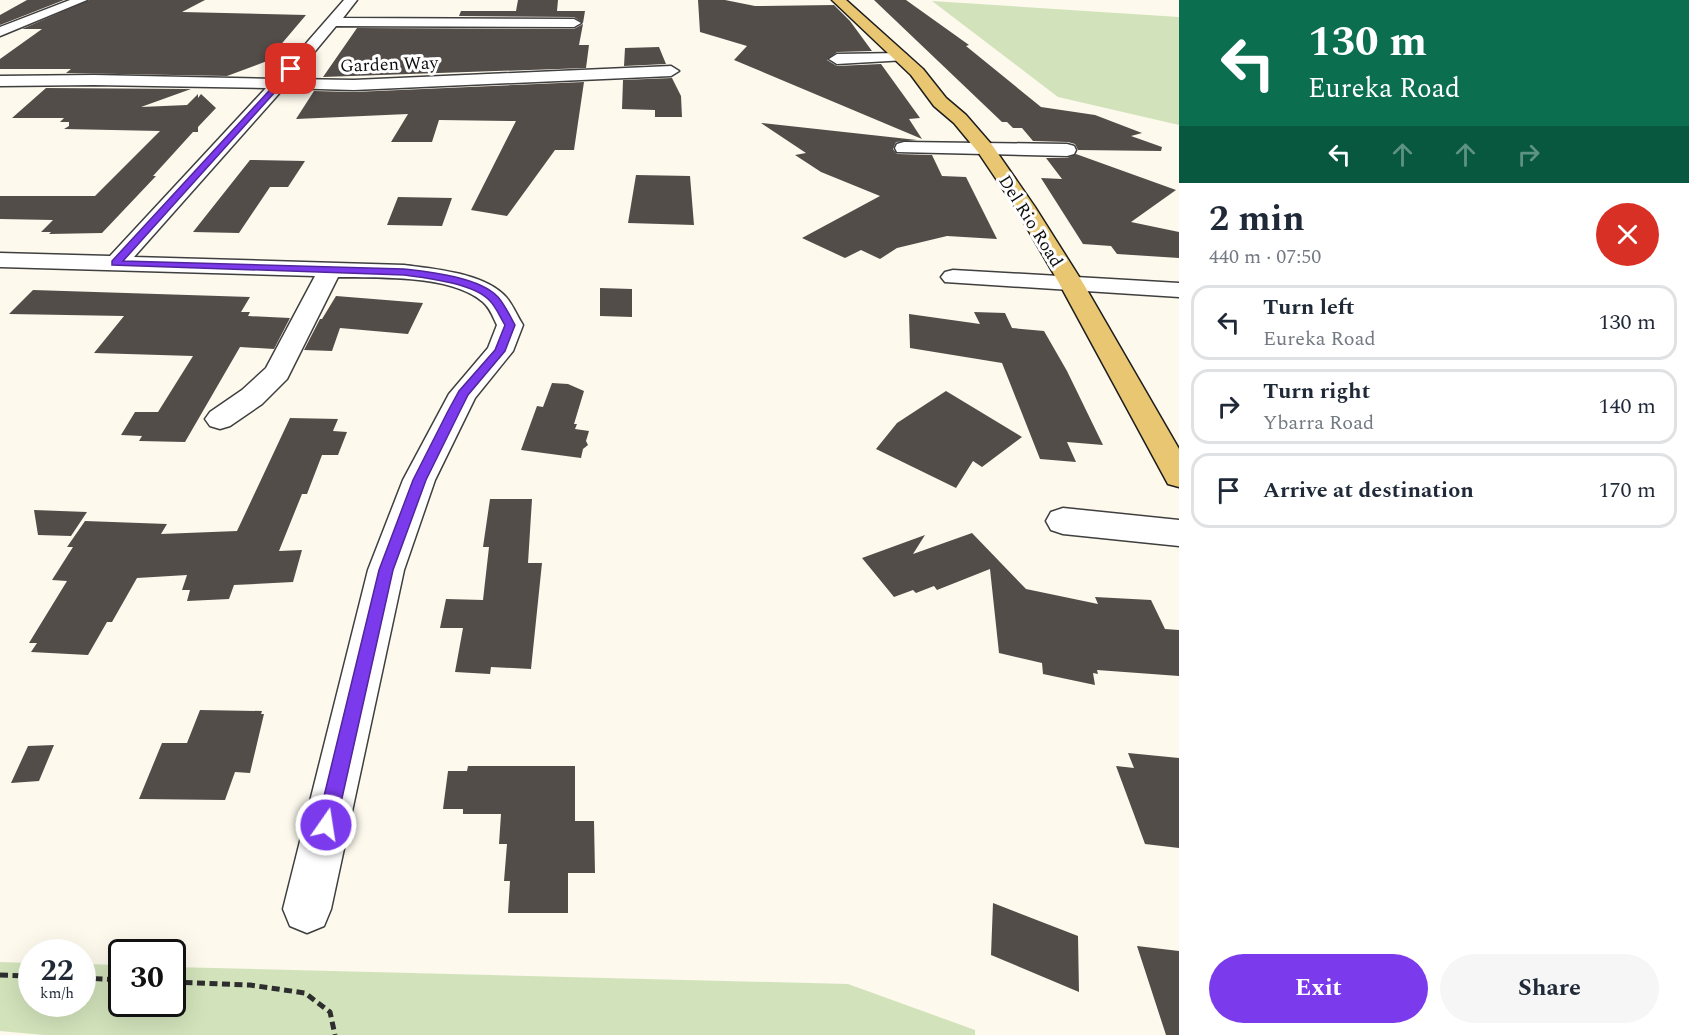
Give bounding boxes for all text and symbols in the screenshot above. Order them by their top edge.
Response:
text: 130 m [1308,11,1427,74]
icon: left [1209,24,1287,102]
pin [265,43,316,94]
street label: Garden Way [339,49,440,80]
icon: arrive [274,52,307,85]
text: Eureka Road [1308,68,1460,110]
icon: left [1323,138,1356,171]
icon: ahead [1386,138,1419,171]
icon: ahead [1449,138,1482,171]
icon: right [1512,138,1545,171]
street label: Del Rio Road [991,170,1070,273]
text: 2 min [1209,192,1305,247]
button: close [1596,203,1659,266]
text: 440 m · 07:50 [1209,242,1321,272]
text: Turn left [1263,291,1355,324]
icon: left [1212,306,1245,339]
text: 130 m [1599,306,1656,339]
text: Eureka Road [1263,324,1376,354]
text: Turn right [1263,375,1370,408]
icon: right [1212,390,1245,423]
text: 140 m [1599,390,1656,423]
text: Ybarra Road [1263,408,1374,438]
icon: arrive [1212,474,1245,507]
text: Arrive at destination [1263,474,1474,507]
text: 170 m [1599,474,1656,507]
position arrow [294,793,358,857]
speed limit sign: 30 [108,939,186,1017]
text: 22 [40,948,74,994]
button: Exit [1209,954,1428,1023]
button: Share [1440,954,1659,1023]
text: km/h [40,982,74,1005]

